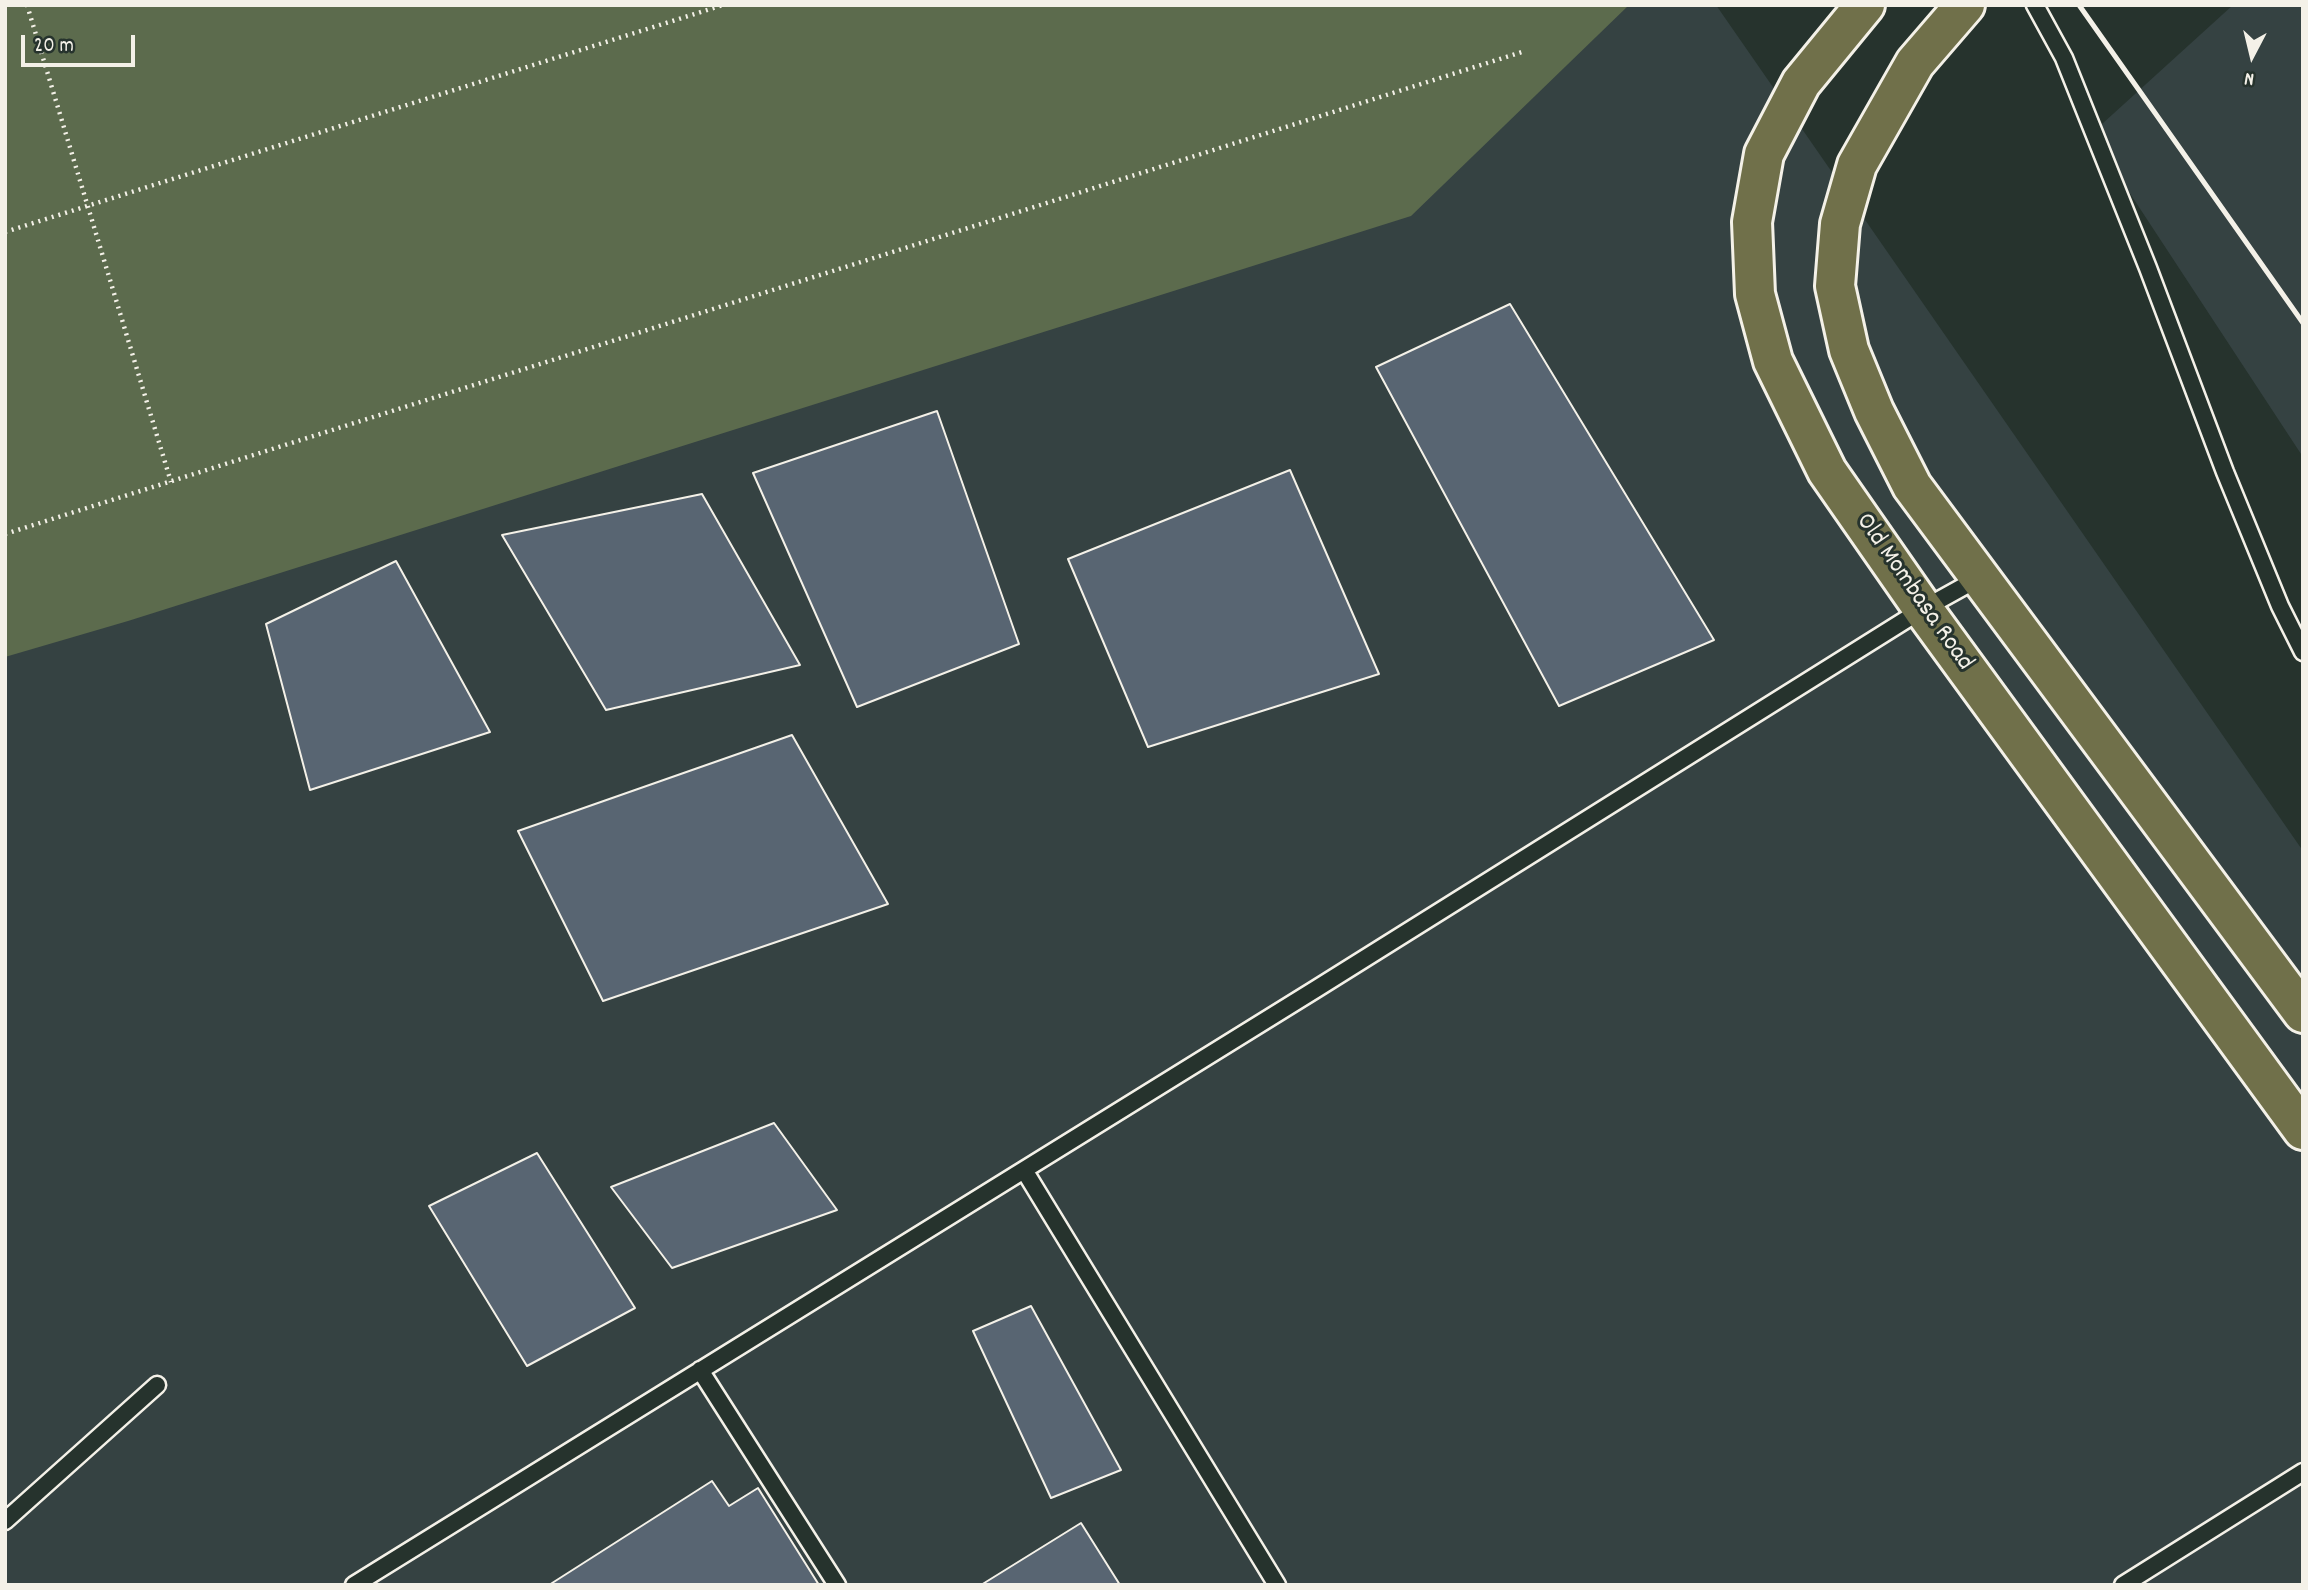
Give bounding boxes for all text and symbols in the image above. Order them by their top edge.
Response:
scale bar [24,21,138,65]
north arrow [2217,21,2287,91]
text: 20 m [34,32,74,62]
text: N [2243,63,2256,91]
street label: Old Mombasa Road [1847,508,1979,678]

